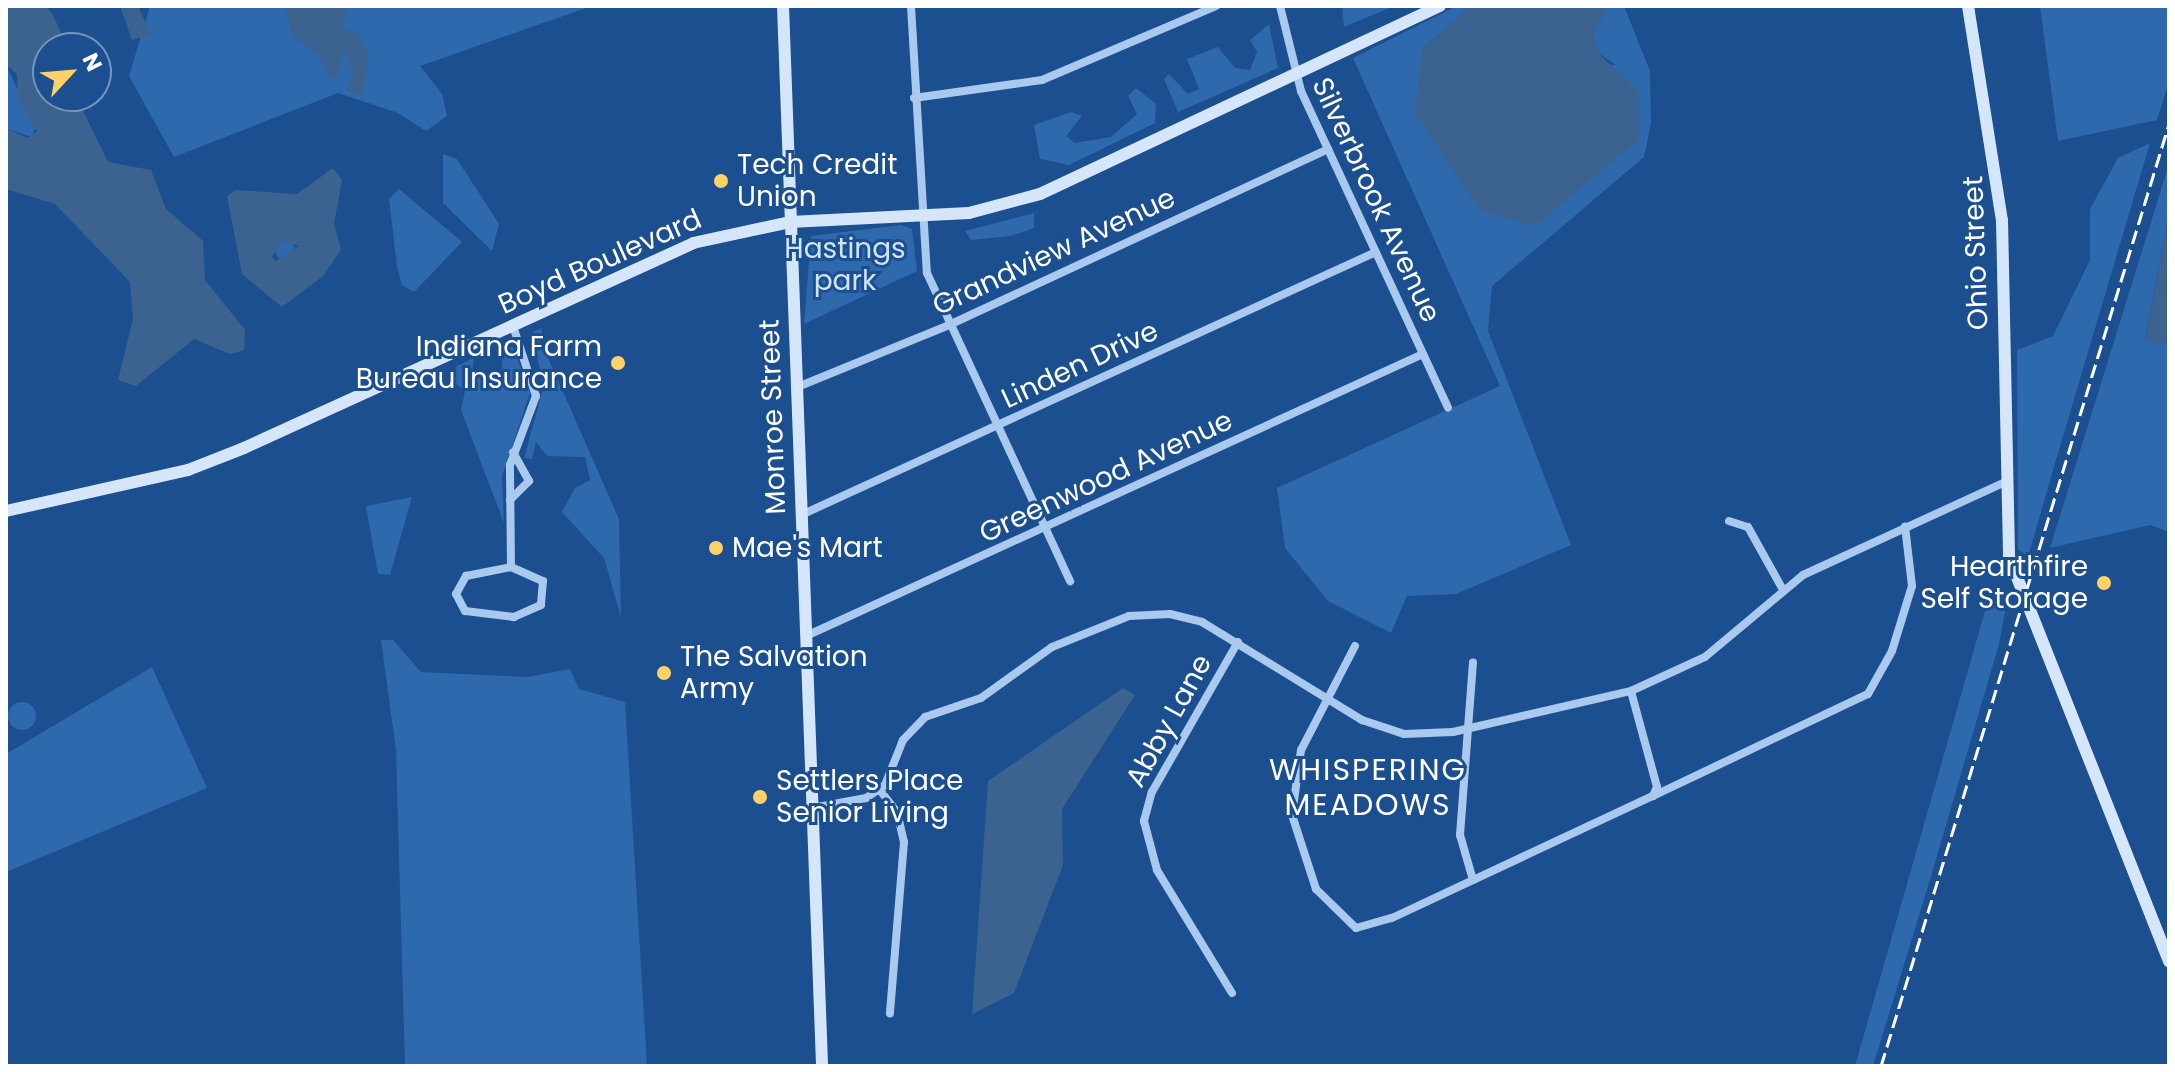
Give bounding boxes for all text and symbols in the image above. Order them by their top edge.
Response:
north arrow [32,32,112,112]
text: N [75,48,110,76]
street label: Silverbrook Avenue [1305,72,1447,328]
place label: Tech Credit Union [737,148,897,214]
marker: Tech Credit Union [712,172,730,190]
street label: Ohio Street [1957,175,1995,331]
street label: Grandview Avenue [927,181,1181,323]
street label: Boyd Boulevard [493,202,707,322]
park label: Hastings park [784,232,906,298]
street label: Linden Drive [996,314,1164,416]
street label: Monroe Street [753,319,793,515]
place label: Indiana Farm Bureau Insurance [356,330,602,396]
marker: Indiana Farm Bureau Insurance [609,354,627,372]
street label: Greenwood Avenue [974,404,1238,550]
place label: Mae's Mart [732,531,883,565]
marker: Mae's Mart [707,539,725,557]
place label: Hearthfire Self Storage [1920,550,2088,616]
marker: Hearthfire Self Storage [2095,574,2113,592]
place label: The Salvation Army [680,640,868,706]
street label: Abby Lane [1119,649,1219,793]
marker: The Salvation Army [655,664,673,682]
district label: WHISPERING MEADOWS [1269,752,1467,822]
place label: Settlers Place Senior Living [776,764,963,830]
marker: Settlers Place Senior Living [751,788,769,806]

